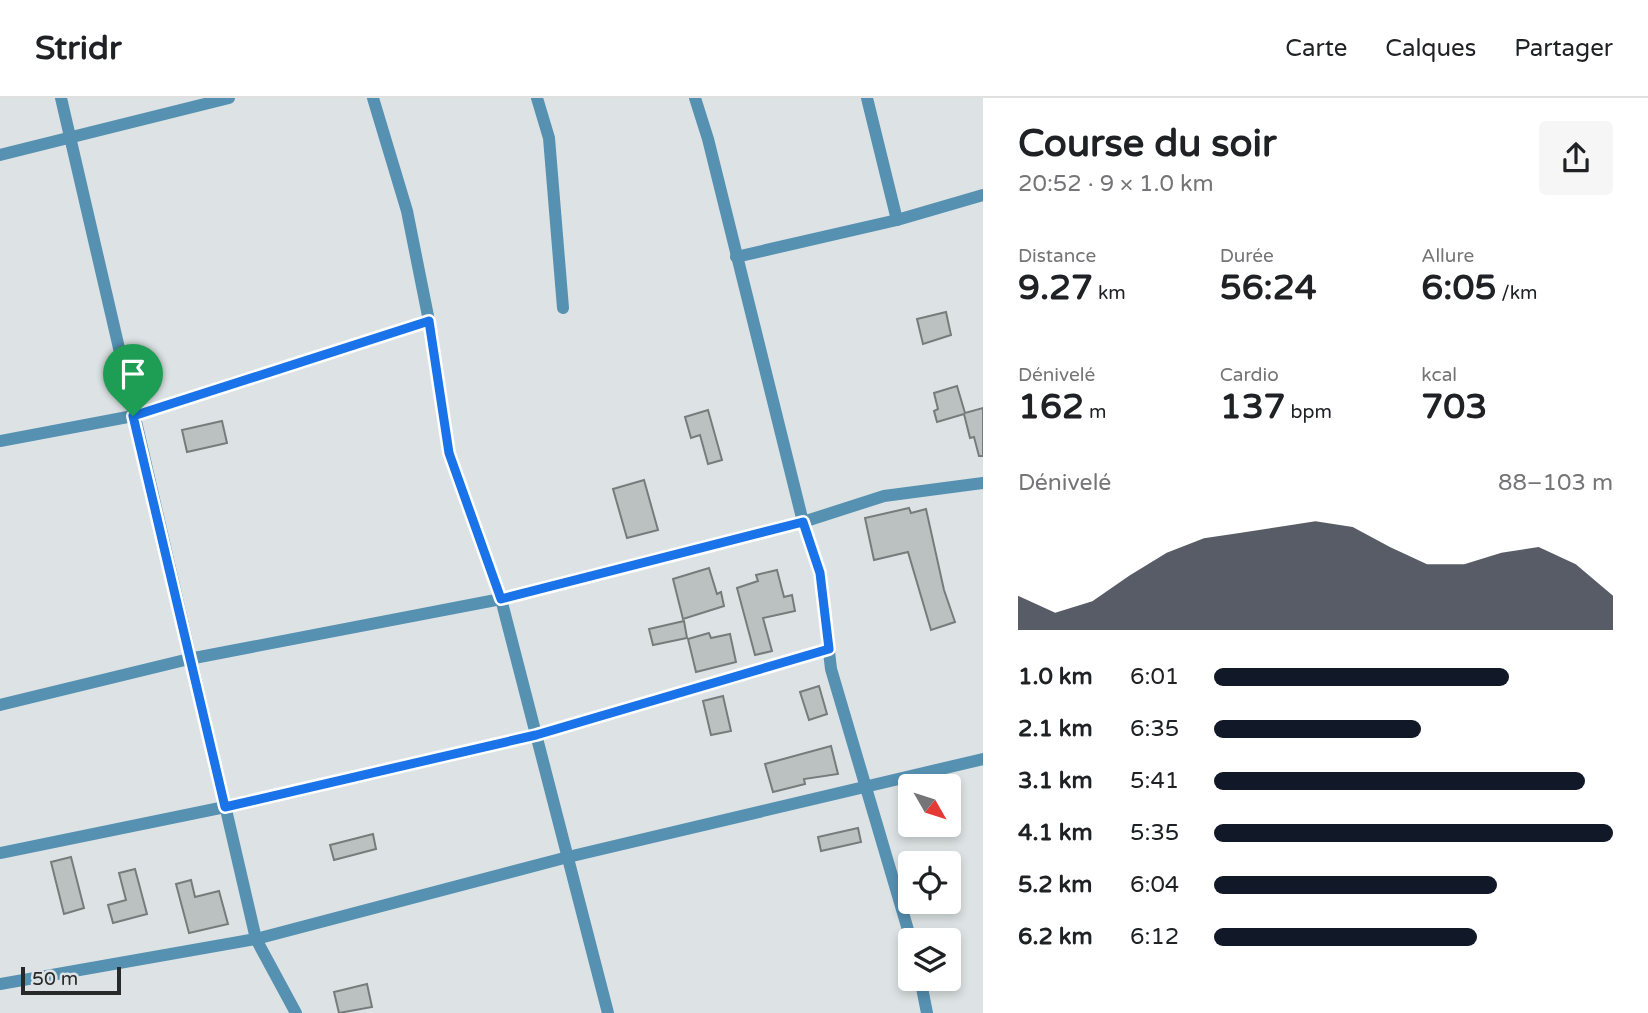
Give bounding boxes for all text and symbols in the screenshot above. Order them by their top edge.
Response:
text: Stridr [35,29,122,68]
text: Carte [1285,34,1347,63]
text: Calques [1385,34,1476,63]
text: Partager [1514,34,1613,63]
text: Course du soir [1018,121,1277,167]
button: share [1539,121,1613,195]
text: 20:52 · 9 × 1.0 km [1018,170,1214,198]
text: Distance [1018,245,1096,267]
text: Durée [1220,245,1274,267]
text: Allure [1421,245,1474,267]
text: 9.27 [1018,267,1093,309]
text: 56:24 [1220,267,1317,309]
text: 6:05 [1421,267,1496,309]
text: km [1093,282,1126,304]
text: /km [1496,282,1538,304]
pin [103,344,163,416]
icon: arrive [114,355,152,393]
text: Dénivelé [1018,364,1095,386]
text: Cardio [1220,364,1279,386]
text: kcal [1421,364,1457,386]
text: 162 [1018,386,1084,428]
text: 137 [1220,386,1286,428]
text: 703 [1421,386,1487,428]
text: m [1084,401,1106,423]
text: bpm [1286,401,1332,423]
text: Dénivelé [1018,469,1111,497]
text: 88–103 m [1498,469,1613,497]
text: 1.0 km [1018,663,1093,691]
text: 6:01 [1130,663,1179,691]
text: 2.1 km [1018,715,1093,743]
text: 6:35 [1130,715,1179,743]
text: 3.1 km [1018,767,1093,795]
text: 5:41 [1130,767,1179,795]
north arrow [898,774,961,836]
map controls [898,774,961,991]
text: 4.1 km [1018,819,1093,847]
text: 5:35 [1130,819,1179,847]
button: locate [898,851,961,914]
text: 5.2 km [1018,871,1092,899]
text: 6:04 [1130,871,1179,899]
text: 6.2 km [1018,923,1093,951]
text: 6:12 [1130,923,1179,951]
button: layers [898,928,961,991]
scale bar [21,964,121,996]
text: 50 m [32,968,78,990]

